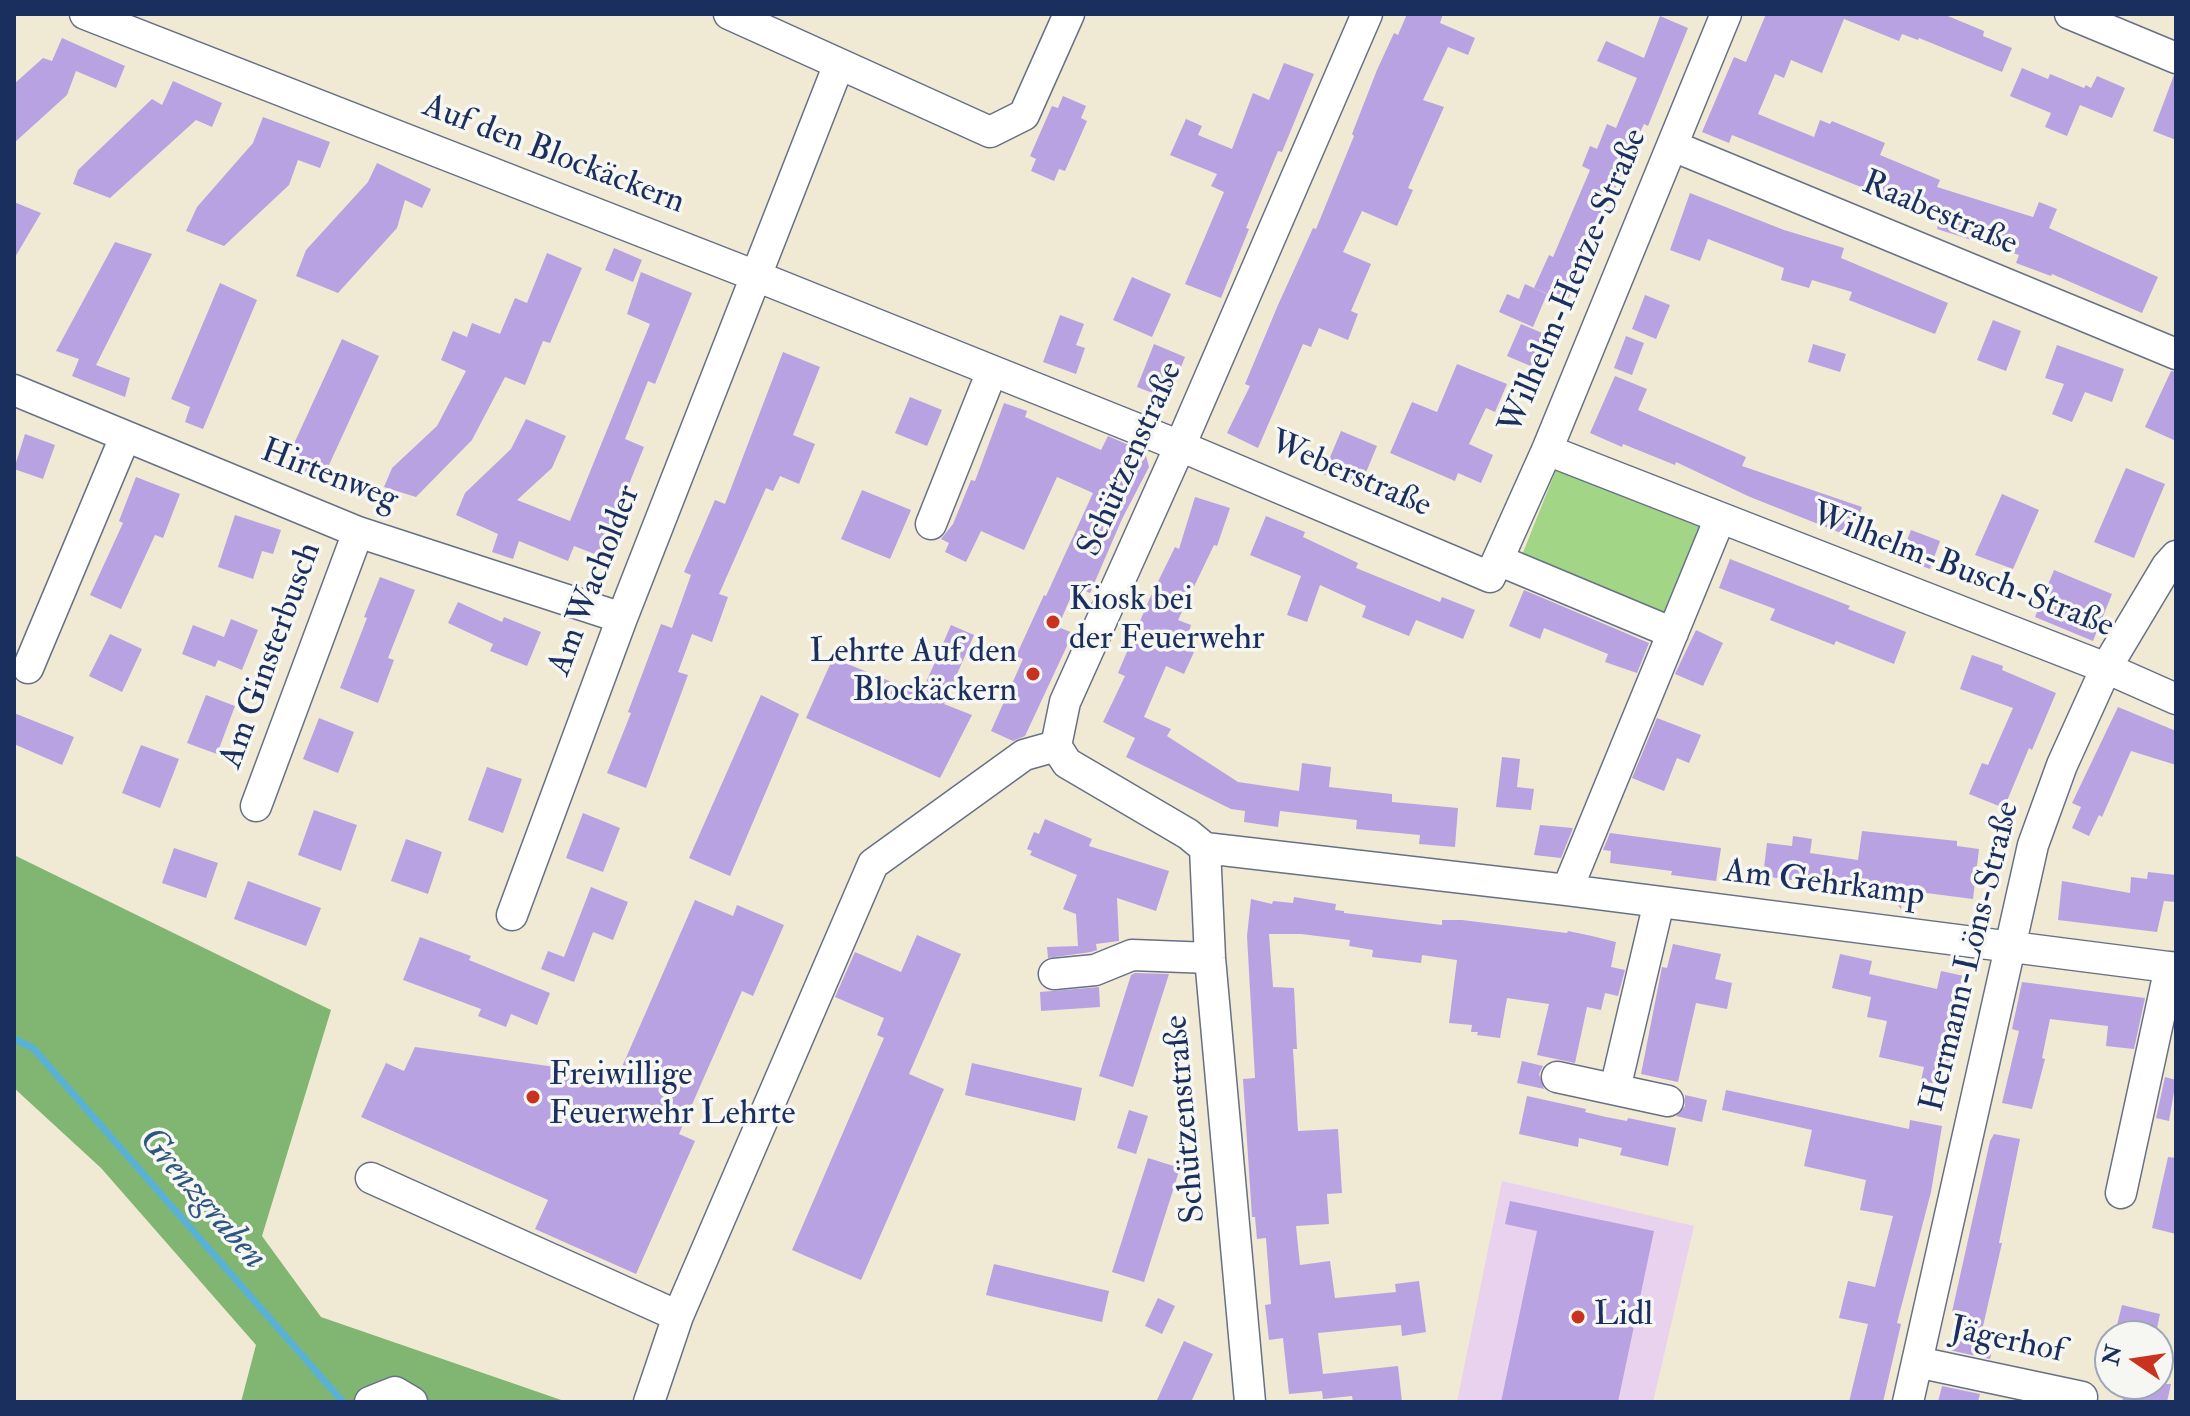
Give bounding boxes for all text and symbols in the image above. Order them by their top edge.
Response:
street label: Auf den Blockäckern [416,87,690,225]
street label: Wilhelm-Henze-Straße [1492,123,1658,441]
street label: Raabestraße [1855,164,2023,266]
street label: Schützenstraße [1071,356,1193,564]
street label: Weberstraße [1263,424,1437,528]
street label: Hirtenweg [255,432,403,522]
street label: Am Wacholder [541,480,651,682]
street label: Wilhelm-Busch-Straße [1805,496,2119,648]
street label: Am Ginsterbusch [212,538,332,774]
place label: Kiosk bei der Feuerwehr [1069,582,1264,662]
marker: Kiosk bei der Feuerwehr [1044,613,1062,631]
place label: Lehrte Auf den Blockäckern [810,634,1017,714]
marker: Lehrte Auf den Blockäckern [1024,665,1042,683]
street label: Hermann-Löns-Straße [1914,798,2030,1116]
street label: Am Gehrkamp [1721,852,1927,918]
street label: Schützenstraße [1158,1013,1216,1225]
place label: Freiwillige Feuerwehr Lehrte [549,1057,795,1136]
marker: Freiwillige Feuerwehr Lehrte [524,1088,542,1106]
water label: Grenzgraben [128,1120,274,1280]
place label: Lidl [1594,1297,1653,1337]
marker: Lidl [1569,1308,1587,1326]
street label: Jägerhof [1946,1310,2068,1374]
north arrow [2094,1320,2174,1400]
text: N [2097,1342,2128,1368]

